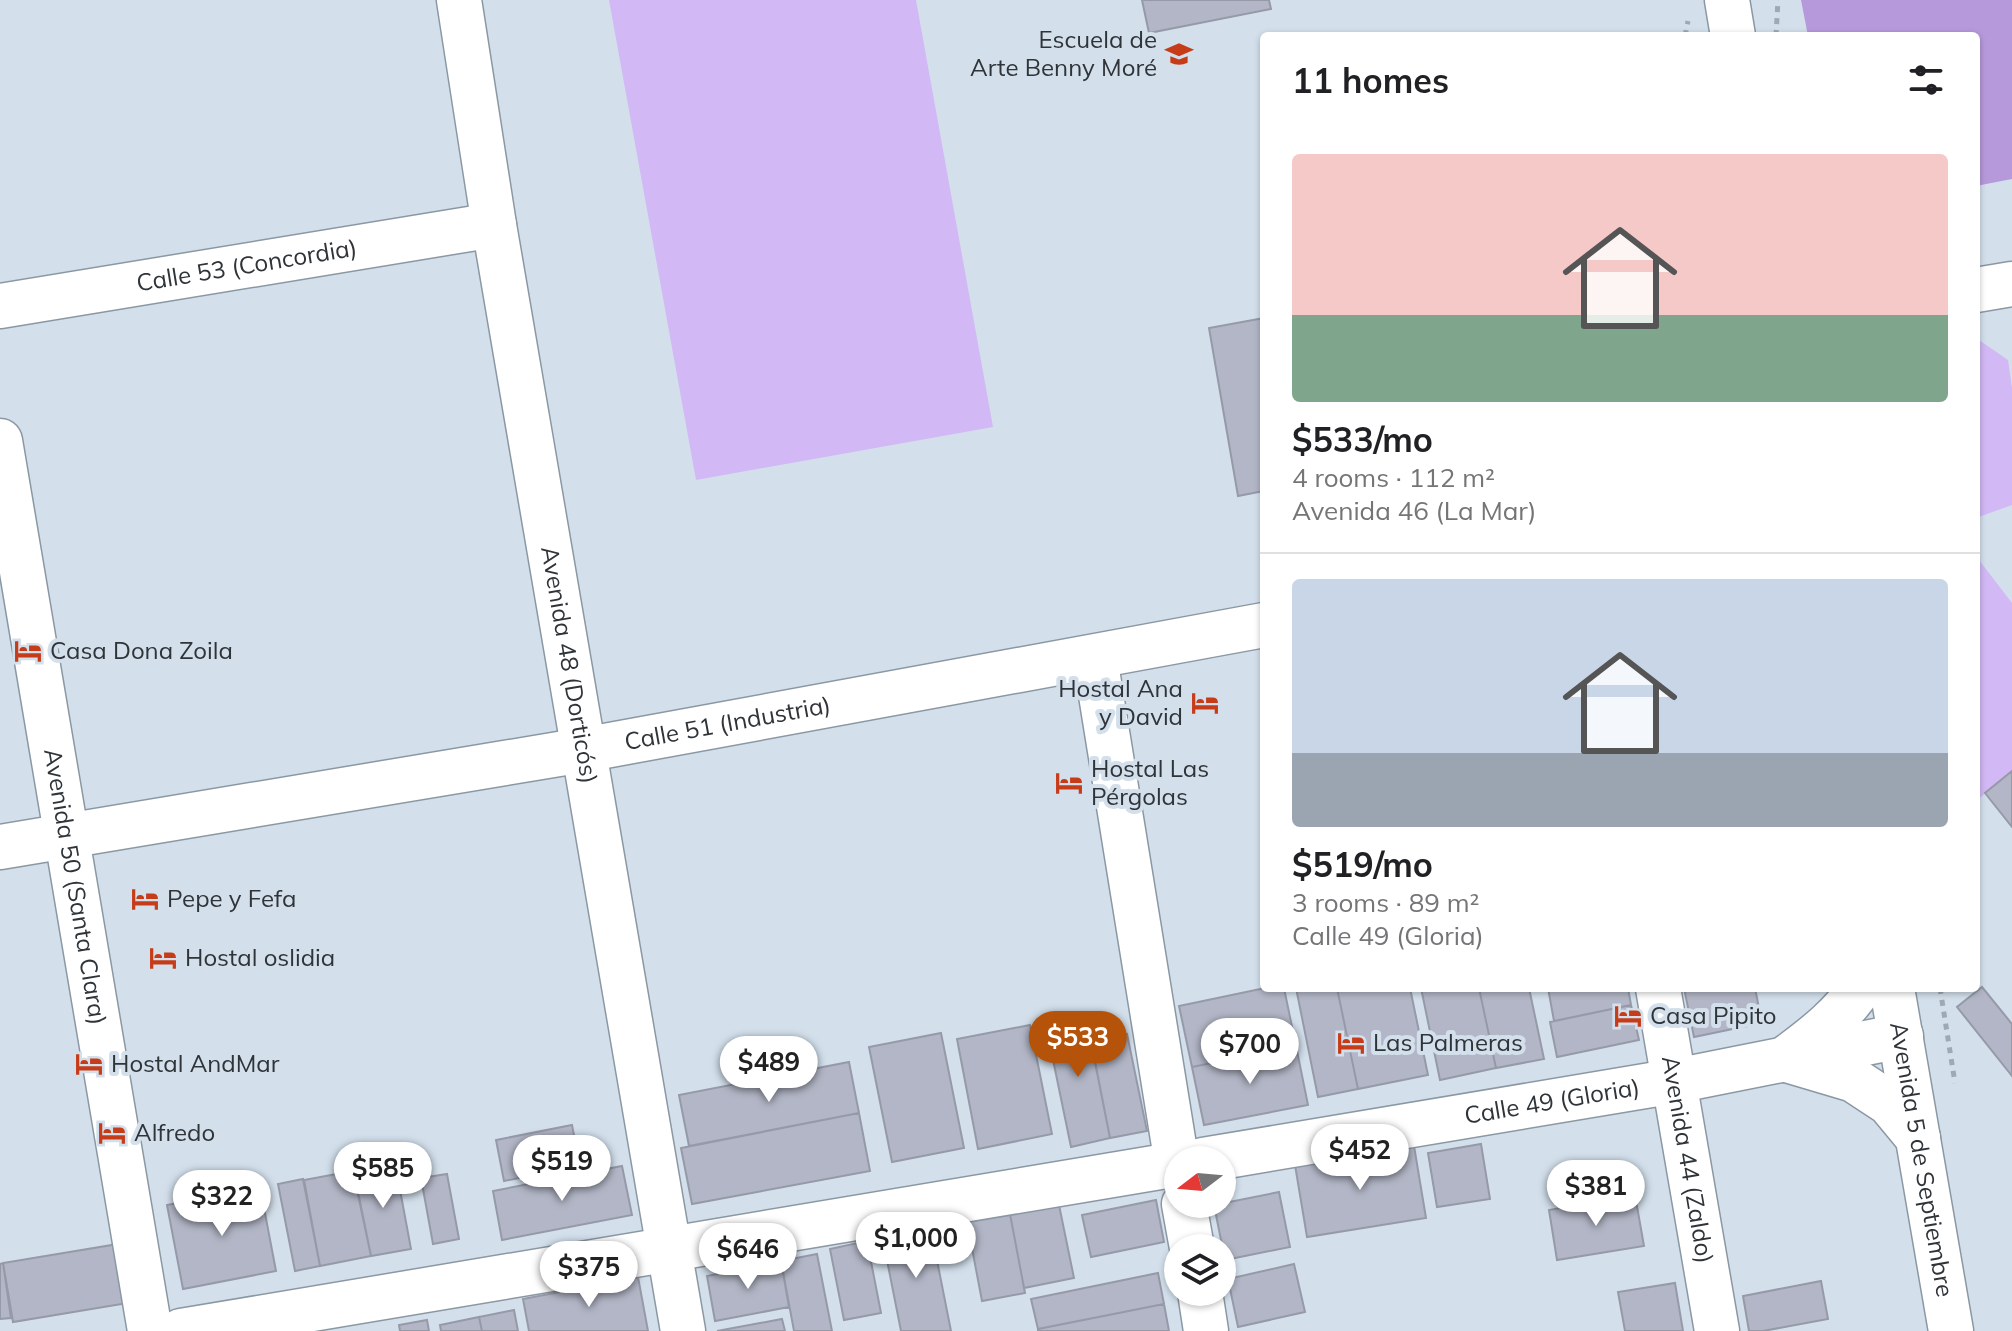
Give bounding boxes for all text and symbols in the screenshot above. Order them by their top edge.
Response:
place label: Escuela de Arte Benny Moré [970,24,1157,82]
school or university icon: Escuela de Arte Benny Moré [1164,39,1194,69]
icon: filters [1904,58,1948,102]
text: 11 homes [1292,59,1449,102]
icon: home [1548,206,1692,350]
street label: Calle 53 (Concordia) [134,232,359,297]
text: $533/mo [1292,418,1433,461]
text: 4 rooms · 112 m² [1292,461,1495,494]
text: Avenida 46 (La Mar) [1292,494,1536,527]
street label: Avenida 48 (Dorticós) [535,544,605,786]
icon: home [1548,631,1692,775]
place label: Casa Dona Zoila [50,635,233,665]
hotel icon: Casa Dona Zoila [13,636,43,666]
place label: Hostal Ana y David [1058,673,1183,731]
hotel icon: Hostal Ana y David [1190,688,1220,718]
street label: Calle 51 (Industria) [622,689,833,756]
street label: Avenida 50 (Santa Clara) [38,746,114,1027]
place label: Hostal Las Pérgolas [1091,753,1209,811]
hotel icon: Hostal Las Pérgolas [1054,768,1084,798]
text: $519/mo [1292,843,1433,886]
place label: Pepe y Fefa [167,883,296,913]
hotel icon: Pepe y Fefa [130,884,160,914]
text: 3 rooms · 89 m² [1292,886,1479,919]
text: Calle 49 (Gloria) [1292,919,1484,952]
place label: Hostal oslidia [185,942,335,972]
hotel icon: Hostal oslidia [148,943,178,973]
place label: Casa Pipito [1650,1000,1776,1030]
hotel icon: Casa Pipito [1613,1001,1643,1031]
pin: $533 [1031,1011,1125,1079]
pin: $700 [1203,1018,1297,1086]
text: $533 [1047,1020,1109,1053]
street label: Avenida 5 de Septiembre [1884,1020,1961,1299]
text: $700 [1219,1027,1281,1060]
place label: Las Palmeras [1373,1027,1523,1057]
hotel icon: Las Palmeras [1336,1028,1366,1058]
pin: $489 [722,1036,816,1104]
text: $489 [738,1045,800,1078]
place label: Hostal AndMar [111,1048,280,1078]
hotel icon: Hostal AndMar [74,1049,104,1079]
street label: Avenida 44 (Zaldo) [1656,1053,1721,1266]
street label: Calle 49 (Gloria) [1462,1071,1642,1130]
place label: Alfredo [134,1117,215,1147]
hotel icon: Alfredo [97,1118,127,1148]
pin: $452 [1313,1124,1407,1192]
text: $452 [1329,1133,1391,1166]
pin: $519 [515,1135,609,1203]
pin: $585 [336,1142,430,1210]
text: $519 [531,1144,593,1177]
north arrow [1164,1146,1236,1218]
map controls [1164,1146,1236,1306]
text: $585 [352,1151,414,1184]
pin: $381 [1549,1160,1643,1228]
text: $381 [1565,1169,1627,1202]
pin: $322 [175,1170,269,1238]
text: $322 [191,1179,253,1212]
pin: $1,000 [851,1212,981,1280]
text: $1,000 [874,1221,958,1254]
pin: $646 [701,1223,795,1291]
text: $646 [717,1232,779,1265]
button: layers [1164,1234,1236,1306]
pin: $375 [542,1241,636,1309]
text: $375 [558,1250,620,1283]

